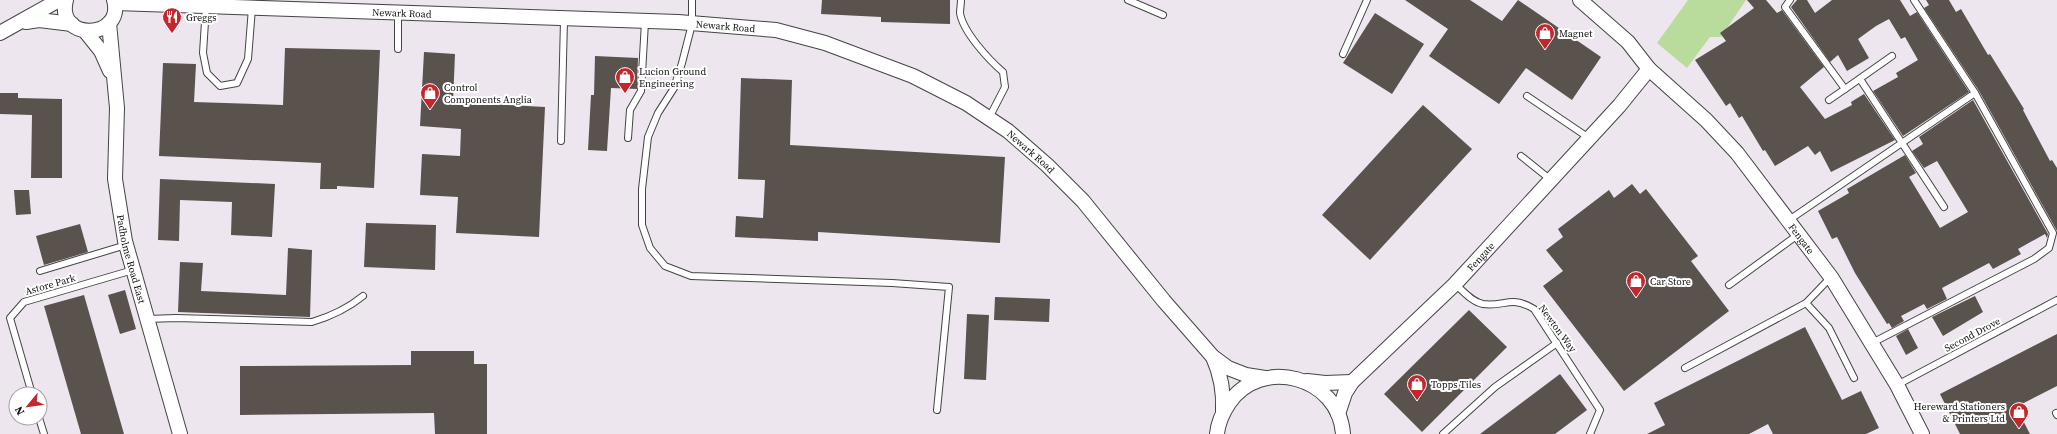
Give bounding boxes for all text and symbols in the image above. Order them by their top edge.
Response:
restaurant icon: Greggs [161,6,183,34]
street label: Newark Road [372,6,432,21]
place label: Greggs [186,11,217,24]
street label: Newark Road [695,17,756,35]
shop icon: Magnet [1534,22,1556,50]
place label: Magnet [1559,27,1593,40]
place label: Lucion Ground Engineering [639,65,706,90]
shop icon: Lucion Ground Engineering [614,66,636,94]
place label: Control Components Anglia [444,81,533,106]
shop icon: Control Components Anglia [419,82,441,110]
street label: Newark Road [1004,127,1058,176]
street label: Padholme Road East [114,214,149,306]
street label: Fengate [1786,221,1817,257]
street label: Fengate [1464,239,1498,274]
shop icon: Car Store [1625,270,1647,298]
street label: Astore Park [23,271,77,298]
place label: Car Store [1650,275,1691,288]
street label: Newton Way [1536,302,1580,355]
street label: Second Drove [1942,314,2002,355]
shop icon: Topps Tiles [1406,373,1428,401]
place label: Topps Tiles [1431,378,1481,391]
north arrow [8,386,48,426]
place label: Hereward Stationers & Printers Ltd [1914,400,2005,425]
shop icon: Hereward Stationers & Printers Ltd [2008,401,2030,429]
text: N [11,403,28,418]

